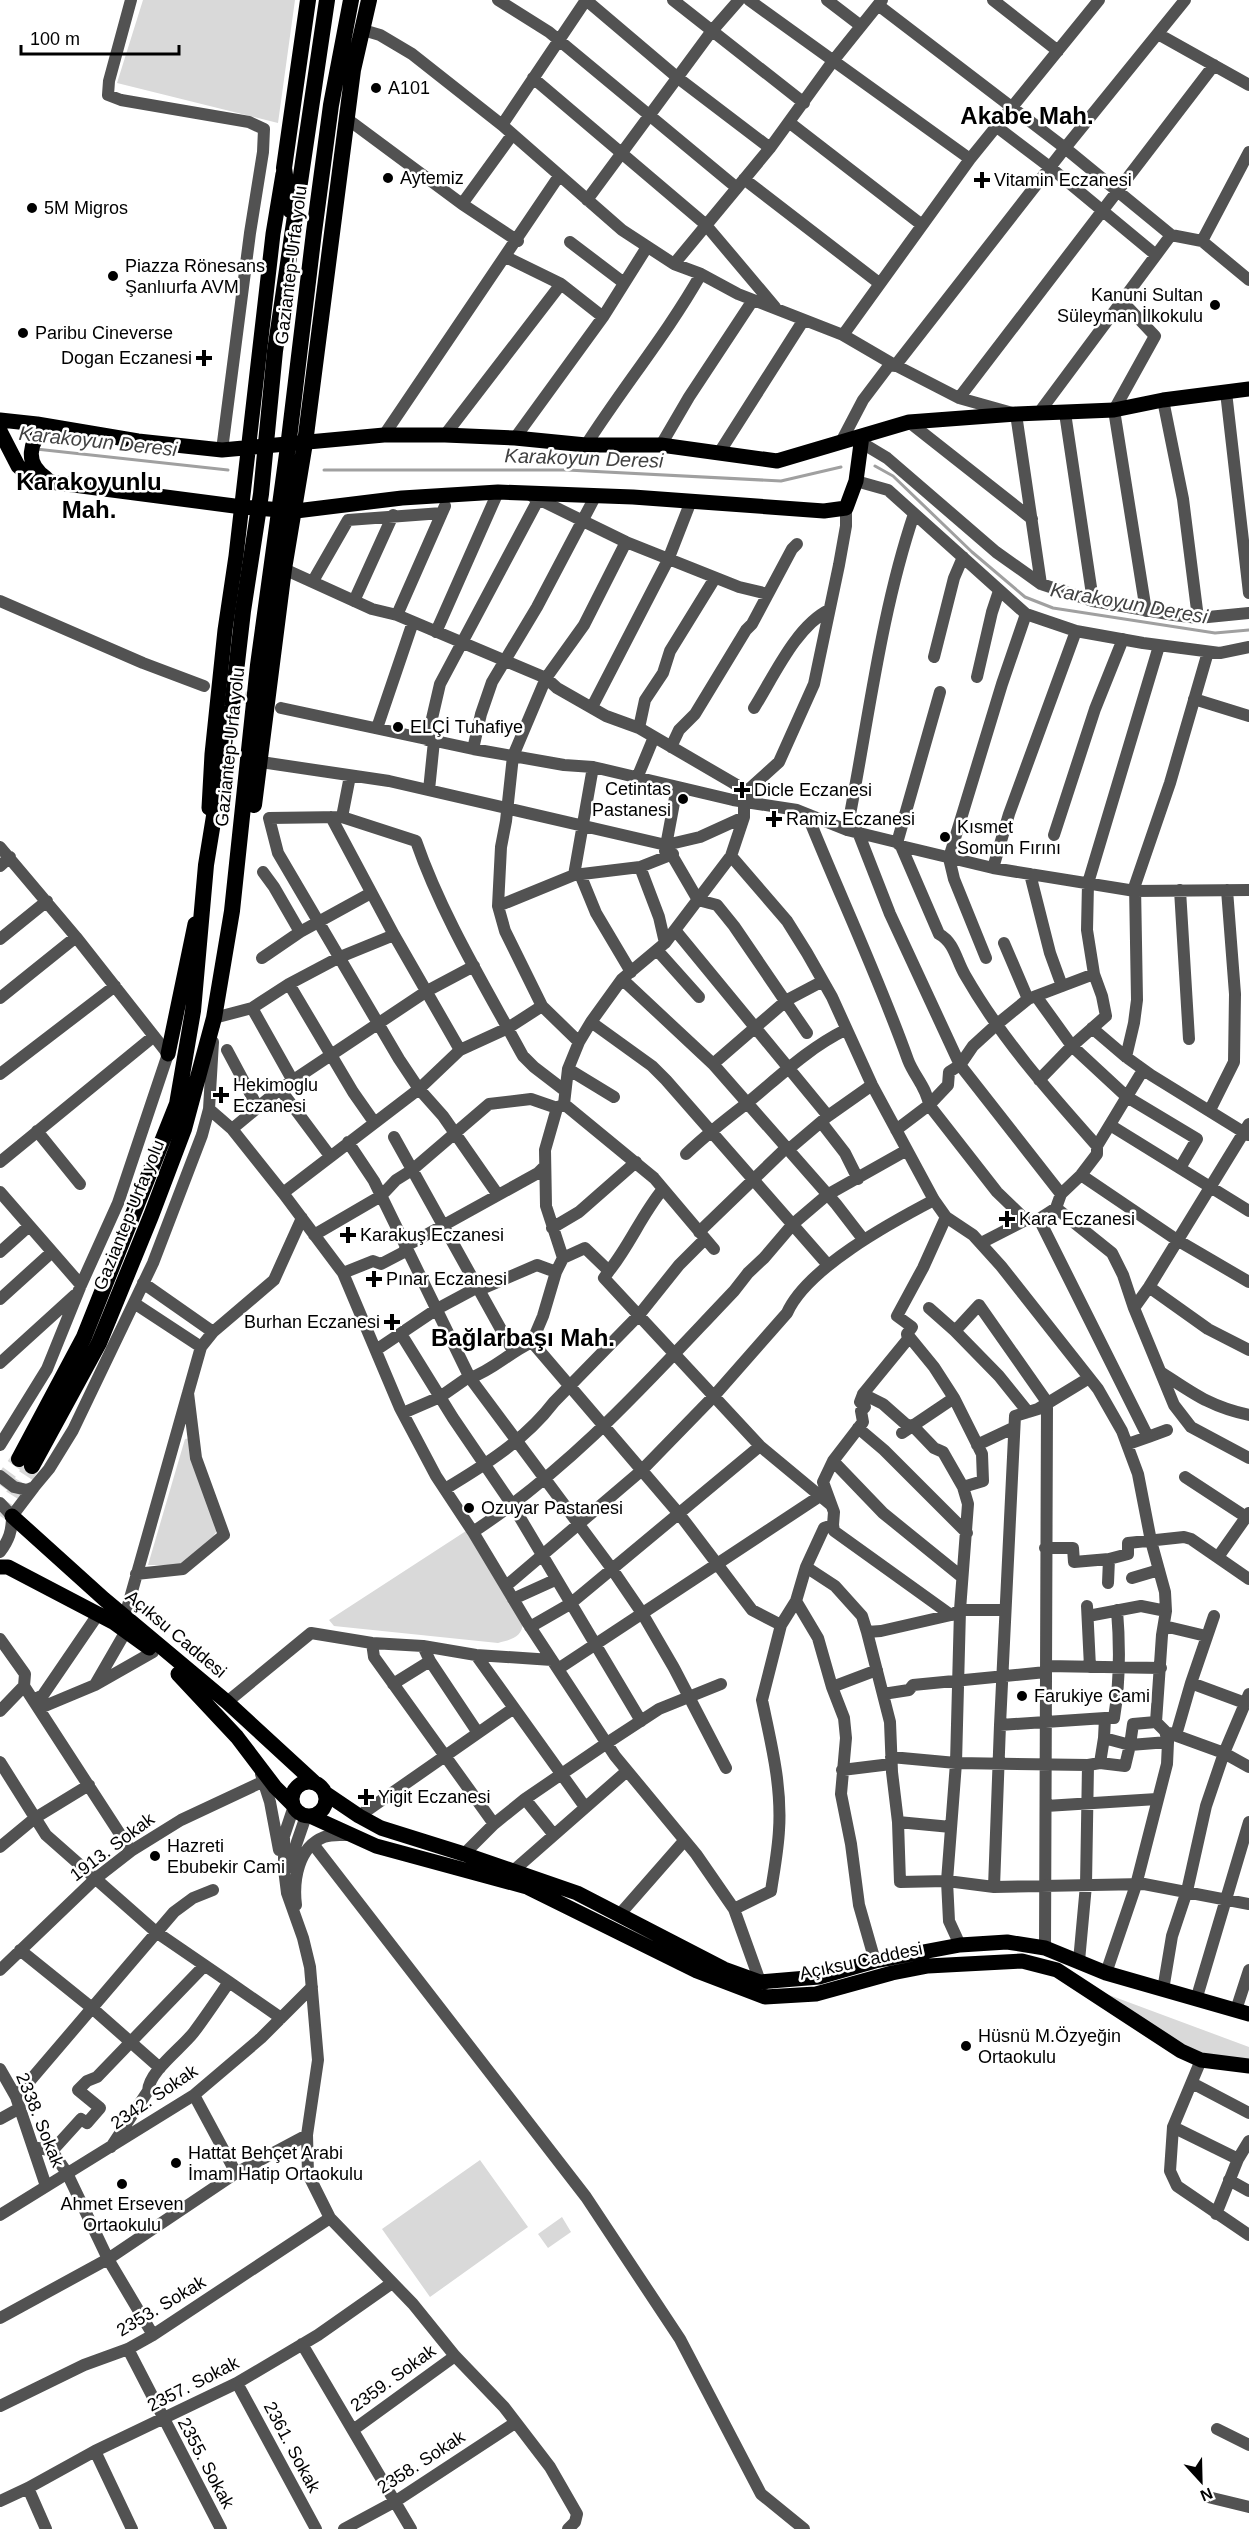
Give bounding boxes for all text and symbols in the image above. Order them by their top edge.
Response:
scale bar [21,18,178,56]
text: 100 m [30,29,80,49]
place label: A101 [388,78,430,98]
marker: A101 [369,81,383,95]
district label: Akabe Mah. [960,102,1094,129]
place label: Aytemiz [400,168,464,188]
place label: Vitamin Eczanesi [994,170,1132,190]
marker: Aytemiz [381,171,395,185]
marker: Vitamin Eczanesi [975,173,989,187]
street label: Gaziantep-Urfa yolu [271,184,311,346]
place label: 5M Migros [44,198,128,218]
marker: 5M Migros [25,201,39,215]
place label: Piazza Rönesans Şanlıurfa AVM [125,256,265,297]
marker: Piazza Rönesans Şanlıurfa AVM [106,269,120,283]
place label: Kanuni Sultan Süleyman İlkokulu [1057,285,1203,326]
marker: Kanuni Sultan Süleyman İlkokulu [1208,298,1222,312]
place label: Paribu Cineverse [35,323,173,343]
marker: Paribu Cineverse [16,326,30,340]
place label: Dogan Eczanesi [61,348,192,368]
marker: Dogan Eczanesi [197,351,211,365]
water label: Karakoyun Deresi [18,422,179,460]
water label: Karakoyun Deresi [504,444,664,472]
district label: Karakoyunlu Mah. [16,468,162,523]
water label: Karakoyun Deresi [1049,578,1210,628]
street label: Gaziantep-Urfa yolu [212,666,248,828]
place label: ELÇİ Tuhafiye [410,717,523,737]
marker: ELÇİ Tuhafiye [391,720,405,734]
place label: Cetintas Pastanesi [592,779,671,820]
place label: Dicle Eczanesi [754,780,872,800]
marker: Dicle Eczanesi [735,783,749,797]
marker: Cetintas Pastanesi [676,792,690,806]
place label: Ramiz Eczanesi [786,809,915,829]
marker: Ramiz Eczanesi [767,812,781,826]
place label: Kısmet Somun Fırını [957,817,1061,858]
marker: Kısmet Somun Fırını [938,830,952,844]
place label: Hekimoglu Eczanesi [233,1075,318,1116]
marker: Hekimoglu Eczanesi [214,1088,228,1102]
street label: Gaziantep-Urfa yolu [90,1137,168,1293]
place label: Kara Eczanesi [1019,1209,1135,1229]
marker: Kara Eczanesi [1000,1212,1014,1226]
place label: Karakuş Eczanesi [360,1225,504,1245]
marker: Karakuş Eczanesi [341,1228,355,1242]
place label: Pınar Eczanesi [386,1269,507,1289]
marker: Pınar Eczanesi [367,1272,381,1286]
place label: Burhan Eczanesi [244,1312,380,1332]
marker: Burhan Eczanesi [385,1315,399,1329]
district label: Bağlarbaşı Mah. [431,1324,615,1351]
place label: Ozuyar Pastanesi [481,1498,623,1518]
marker: Ozuyar Pastanesi [462,1501,476,1515]
street label: Açıksu Caddesi [122,1586,230,1682]
place label: Farukiye Cami [1034,1686,1150,1706]
marker: Farukiye Cami [1015,1689,1029,1703]
place label: Yigit Eczanesi [378,1787,490,1807]
marker: Yigit Eczanesi [359,1790,373,1804]
street label: 1913. Sokak [66,1808,159,1885]
place label: Hazreti Ebubekir Cami [167,1836,285,1877]
marker: Hazreti Ebubekir Cami [148,1849,162,1863]
street label: Açıksu Caddesi [798,1938,924,1984]
place label: Hüsnü M.Özyeğin Ortaokulu [978,2026,1121,2067]
marker: Hüsnü M.Özyeğin Ortaokulu [959,2039,973,2053]
street label: 2342. Sokak [107,2060,202,2133]
street label: 2338. Sokak [12,2070,68,2171]
place label: Hattat Behçet Arabi İmam Hatip Ortaokulu [188,2143,363,2184]
marker: Hattat Behçet Arabi İmam Hatip Ortaokulu [169,2156,183,2170]
marker: Ahmet Erseven Ortaokulu [115,2177,129,2191]
place label: Ahmet Erseven Ortaokulu [60,2194,184,2235]
street label: 2353. Sokak [113,2271,210,2340]
street label: 2359. Sokak [347,2340,440,2416]
street label: 2357. Sokak [144,2352,243,2416]
street label: 2361. Sokak [260,2398,325,2497]
street label: 2355. Sokak [174,2414,239,2513]
street label: 2358. Sokak [374,2426,469,2498]
north arrow [1171,2451,1231,2511]
text: N [1198,2484,1215,2504]

